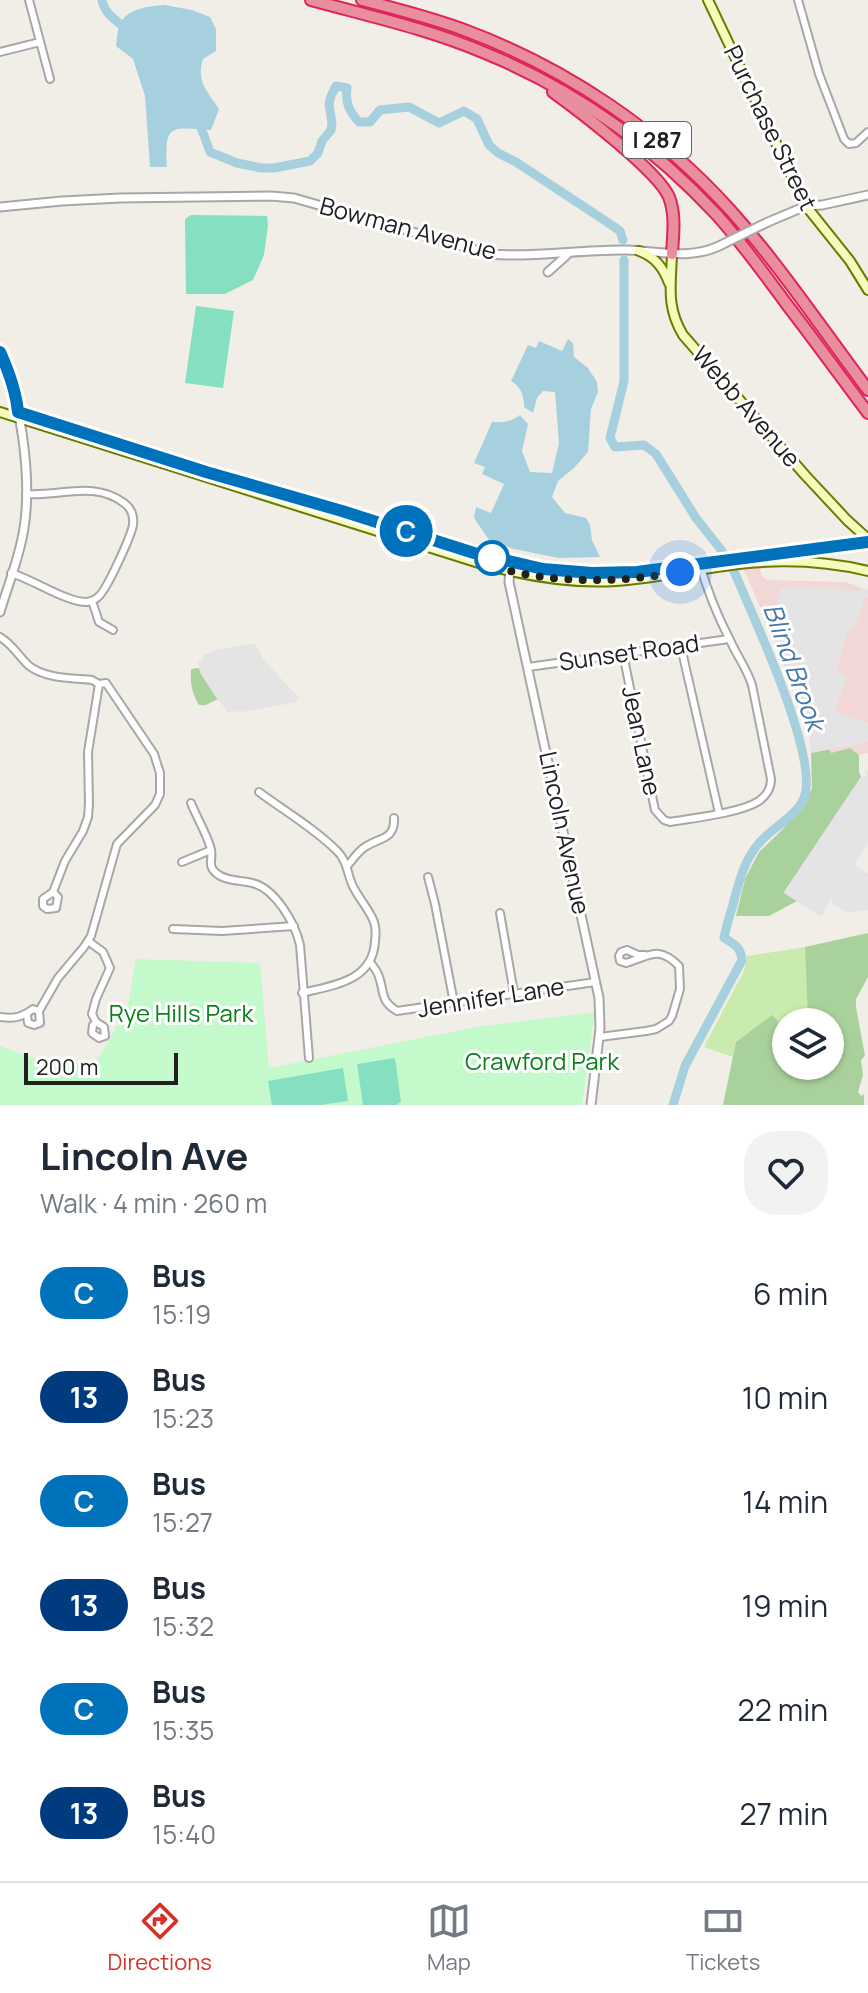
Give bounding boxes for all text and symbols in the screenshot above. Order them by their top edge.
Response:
street label: Purchase Street [717,39,826,215]
road number: I 287 [623,122,691,158]
street label: Bowman Avenue [316,188,500,267]
street label: Webb Avenue [685,338,809,474]
line badge: C [380,505,432,557]
text: C [396,512,416,550]
unlabelled marker [475,541,509,575]
your location [660,552,700,592]
water label: Blind Brook [755,598,836,739]
street label: Sunset Road [557,625,701,678]
street label: Jean Lane [615,683,670,798]
street label: Lincoln Avenue [532,748,599,917]
street label: Jennifer Lane [415,969,567,1024]
park label: Rye Hills Park [109,996,254,1029]
map controls [772,1008,844,1080]
button: layers [772,1008,844,1080]
park label: Crawford Park [465,1044,620,1077]
scale bar [24,1049,178,1085]
text: 200 m [36,1052,98,1082]
text: Lincoln Ave [40,1129,248,1181]
button: heart [744,1131,828,1215]
text: Walk · 4 min · 260 m [40,1185,267,1221]
text: Bus [152,1255,206,1296]
text: 6 min [753,1273,828,1314]
text: C [74,1274,94,1312]
text: 15:19 [152,1296,211,1332]
text: Bus [152,1359,206,1400]
text: 10 min [742,1377,828,1418]
text: 13 [70,1378,98,1416]
text: 15:23 [152,1400,214,1436]
text: Bus [152,1463,206,1504]
text: 14 min [742,1481,828,1522]
text: C [74,1482,94,1520]
text: 15:27 [152,1504,213,1540]
text: Bus [152,1567,206,1608]
text: 19 min [741,1585,828,1626]
text: 13 [70,1586,98,1624]
text: 15:32 [152,1608,214,1644]
text: Bus [152,1671,206,1712]
text: 22 min [738,1689,828,1730]
text: C [74,1690,94,1728]
text: 15:35 [152,1712,214,1748]
text: Bus [152,1775,206,1816]
text: 27 min [740,1793,828,1834]
text: 13 [70,1794,98,1832]
text: 15:40 [152,1816,216,1852]
tab: Directions [108,1899,212,1977]
tab: Map [427,1899,471,1977]
tab: Tickets [686,1899,760,1977]

